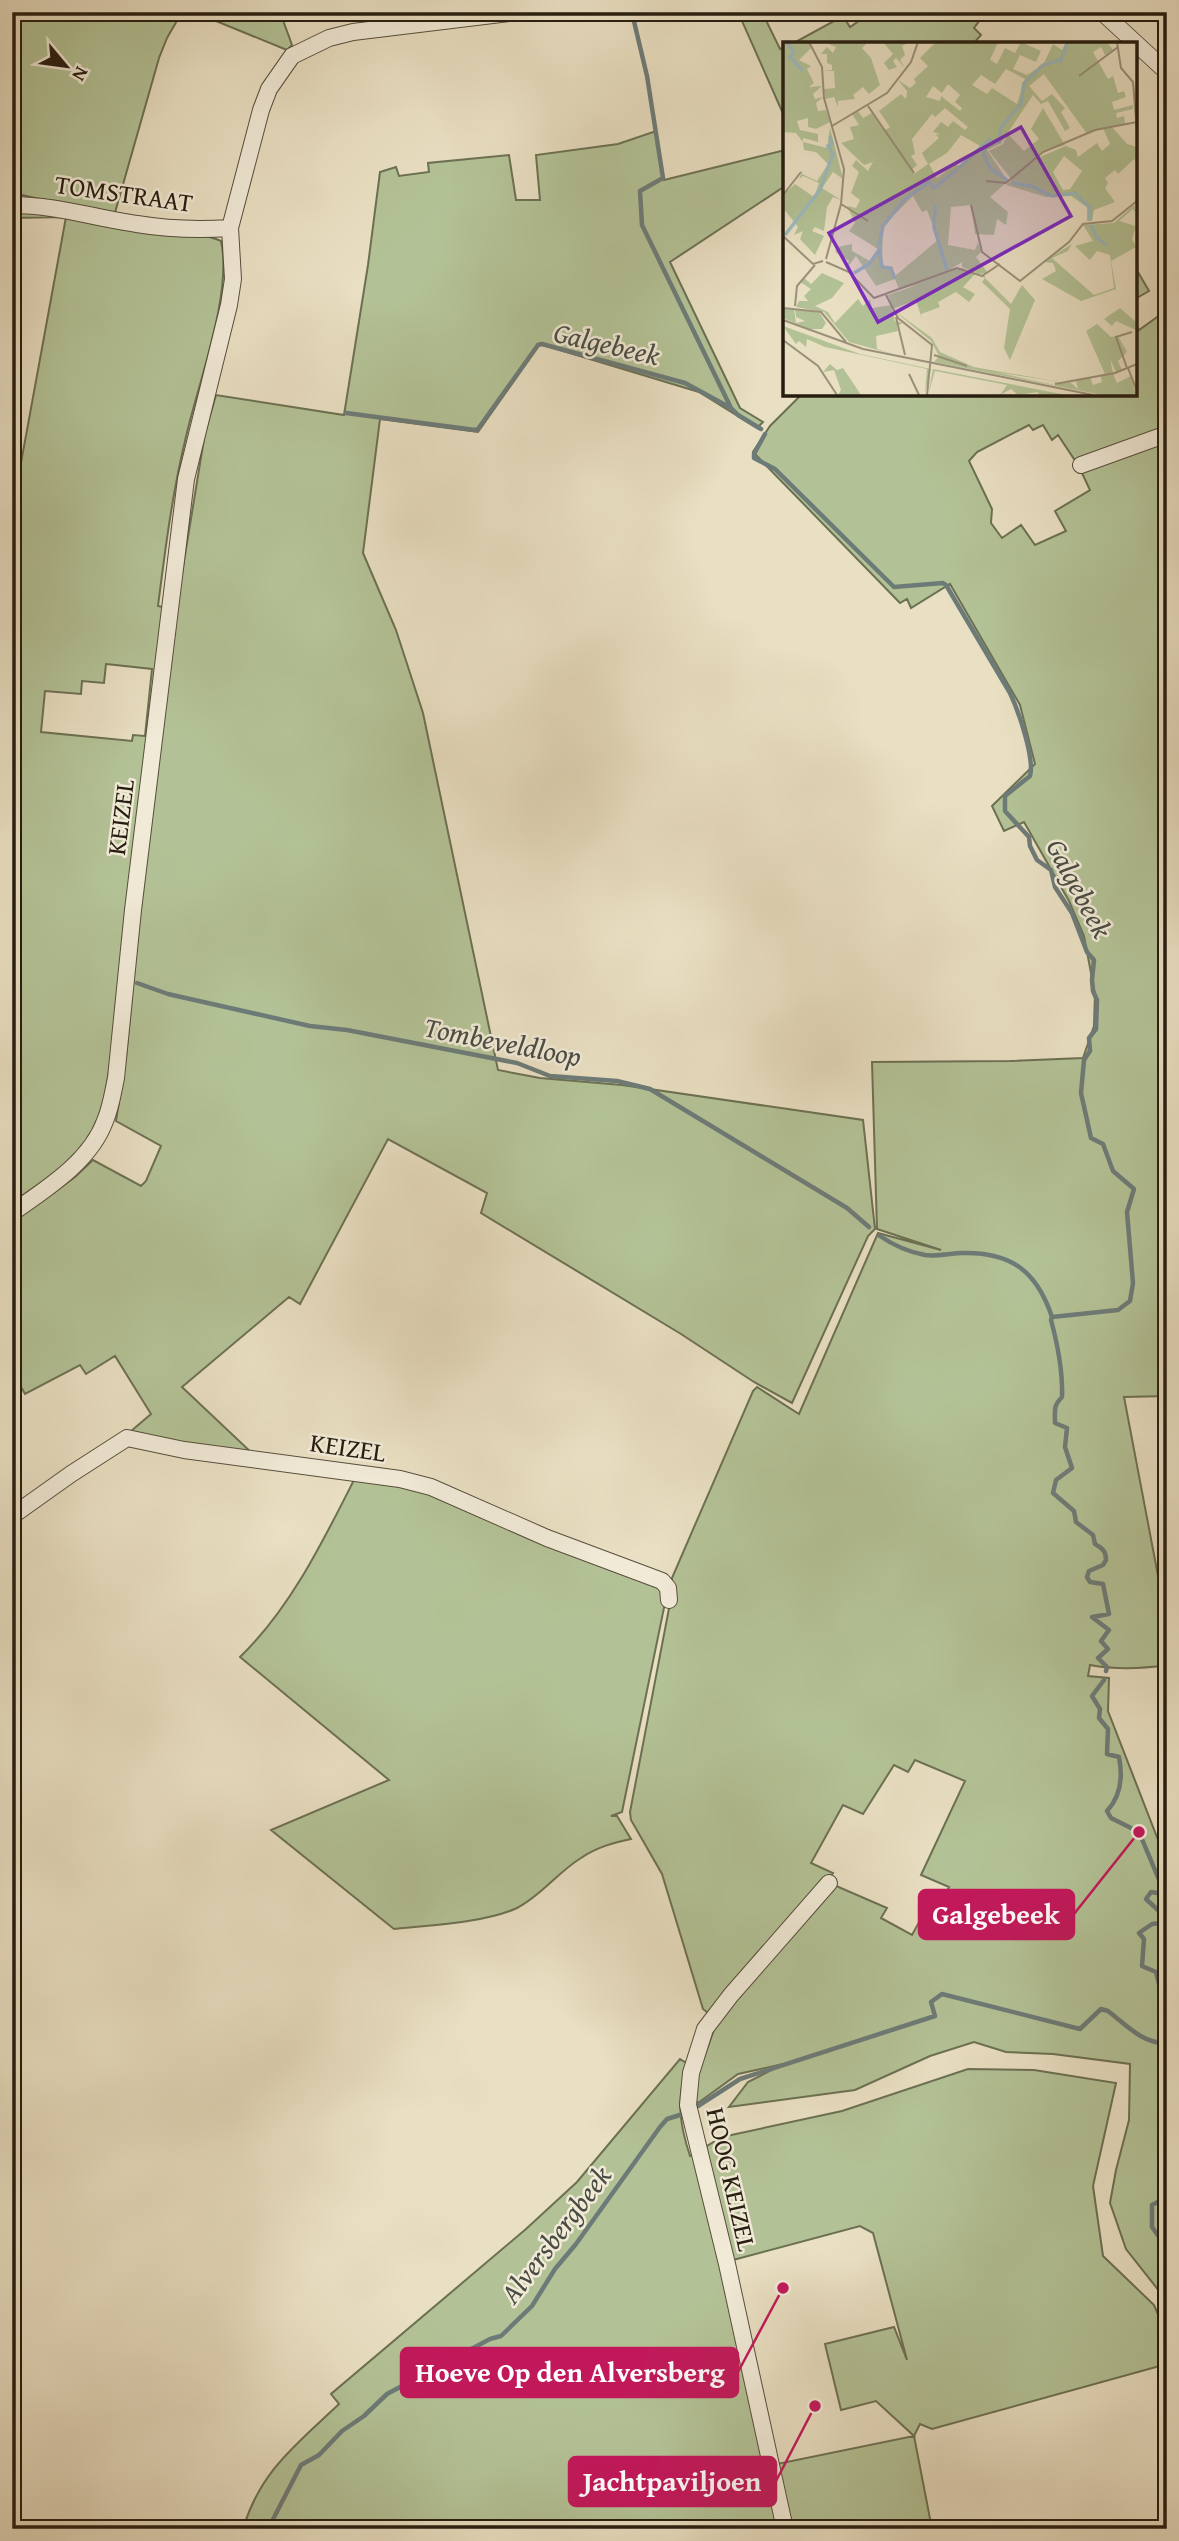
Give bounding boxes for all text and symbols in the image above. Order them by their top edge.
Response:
north arrow [32,32,102,102]
inset map [783,42,1137,396]
text: N [65,62,96,87]
street label: TOMSTRAAT [53,164,196,222]
water label: Galgebeek [550,311,664,375]
street label: KEIZEL [96,777,144,857]
water label: Galgebeek [1037,831,1123,945]
water label: Tombeveldloop [421,1006,585,1076]
street label: KEIZEL [308,1422,389,1472]
callout: Galgebeek [919,1890,1074,1939]
text: Galgebeek [932,1893,1061,1934]
street label: HOOG KEIZEL [697,2103,767,2255]
water label: Alversbergbeek [489,2156,621,2312]
callout: Hoeve Op den Alversberg [401,2348,738,2397]
text: Hoeve Op den Alversberg [415,2351,725,2392]
callout: Jachtpaviljoen [569,2457,776,2506]
text: Jachtpaviljoen [579,2460,762,2501]

